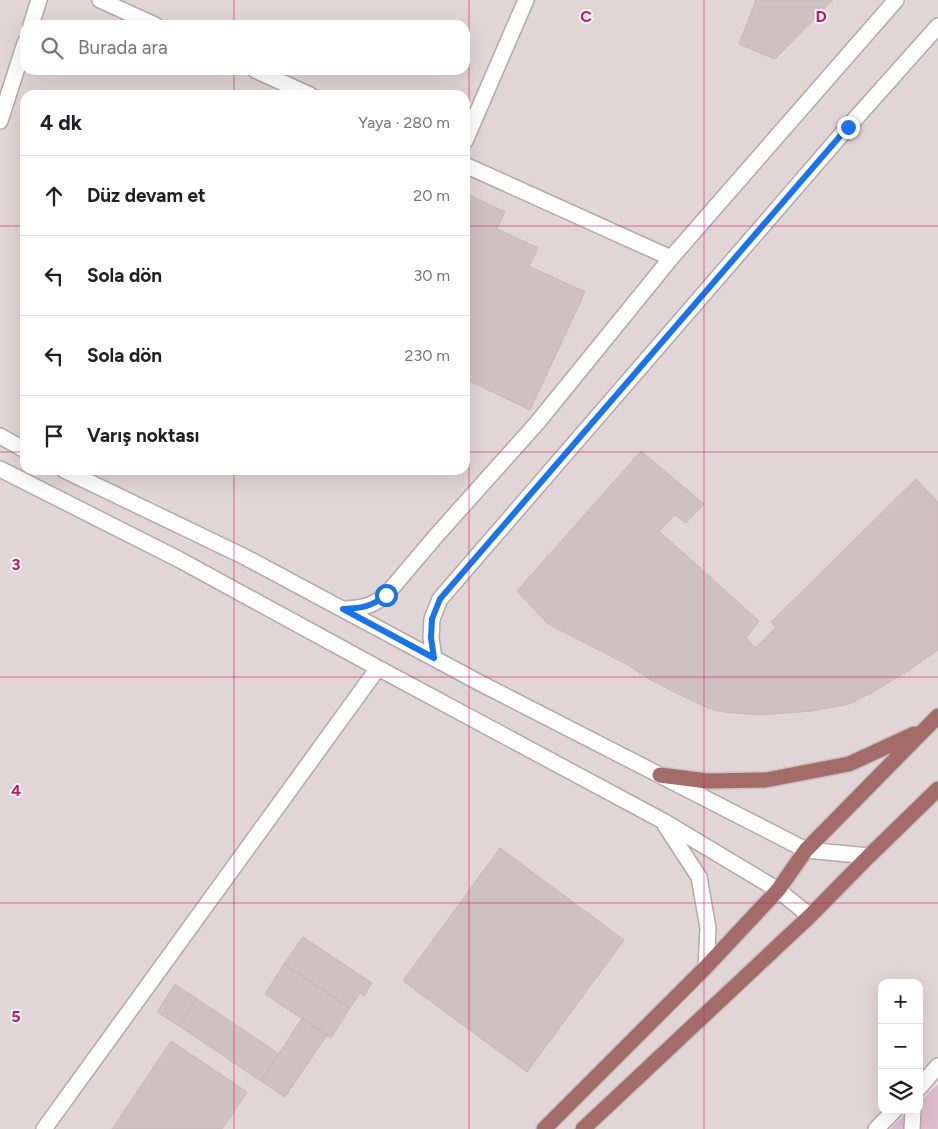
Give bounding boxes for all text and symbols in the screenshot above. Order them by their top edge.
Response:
text: C [580,7,592,26]
text: D [815,7,827,26]
search box [20,20,470,75]
icon: search [38,34,66,62]
text: Burada ara [78,36,168,59]
text: 4 dk [40,110,82,135]
text: Yaya · 280 m [358,113,450,132]
route end [837,116,860,139]
icon: ahead [40,182,68,210]
text: Düz devam et [87,184,206,207]
text: 20 m [413,186,450,205]
icon: left [40,262,68,290]
text: Sola dön [87,264,162,287]
text: 30 m [413,266,450,285]
icon: left [40,342,68,370]
text: Sola dön [87,344,162,367]
text: 230 m [405,346,450,365]
icon: arrive [40,422,68,450]
text: Varış noktası [87,424,199,447]
text: 3 [12,555,21,574]
route start [375,584,398,607]
text: 4 [11,781,21,800]
map controls [878,979,923,1114]
button: + [878,979,923,1024]
text: 5 [11,1007,21,1026]
button: − [878,1024,923,1069]
button: layers [878,1069,923,1114]

